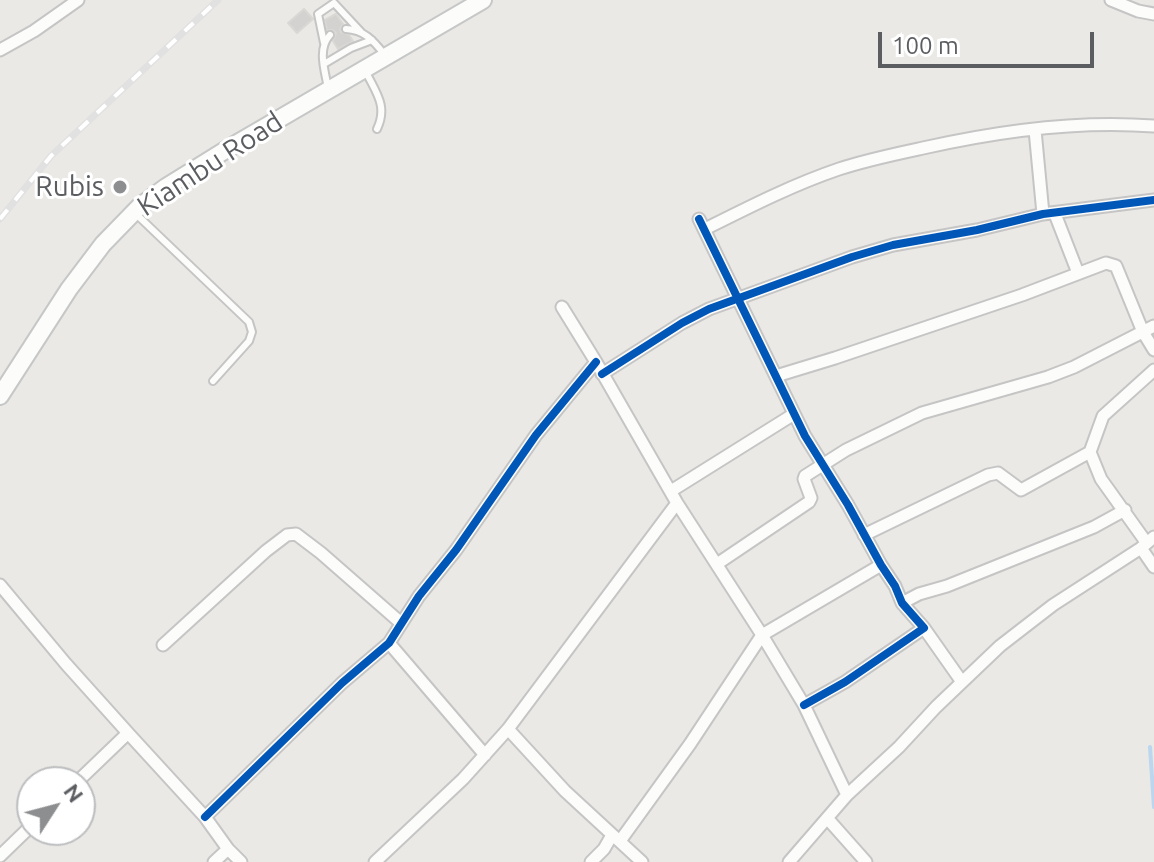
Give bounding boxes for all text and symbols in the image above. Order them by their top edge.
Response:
scale bar [882,16,1098,66]
text: 100 m [892,32,959,59]
street label: Kiambu Road [131,105,289,223]
place label: Rubis [35,170,104,204]
marker: Rubis [111,178,129,196]
north arrow [16,766,96,846]
text: N [59,779,89,807]

